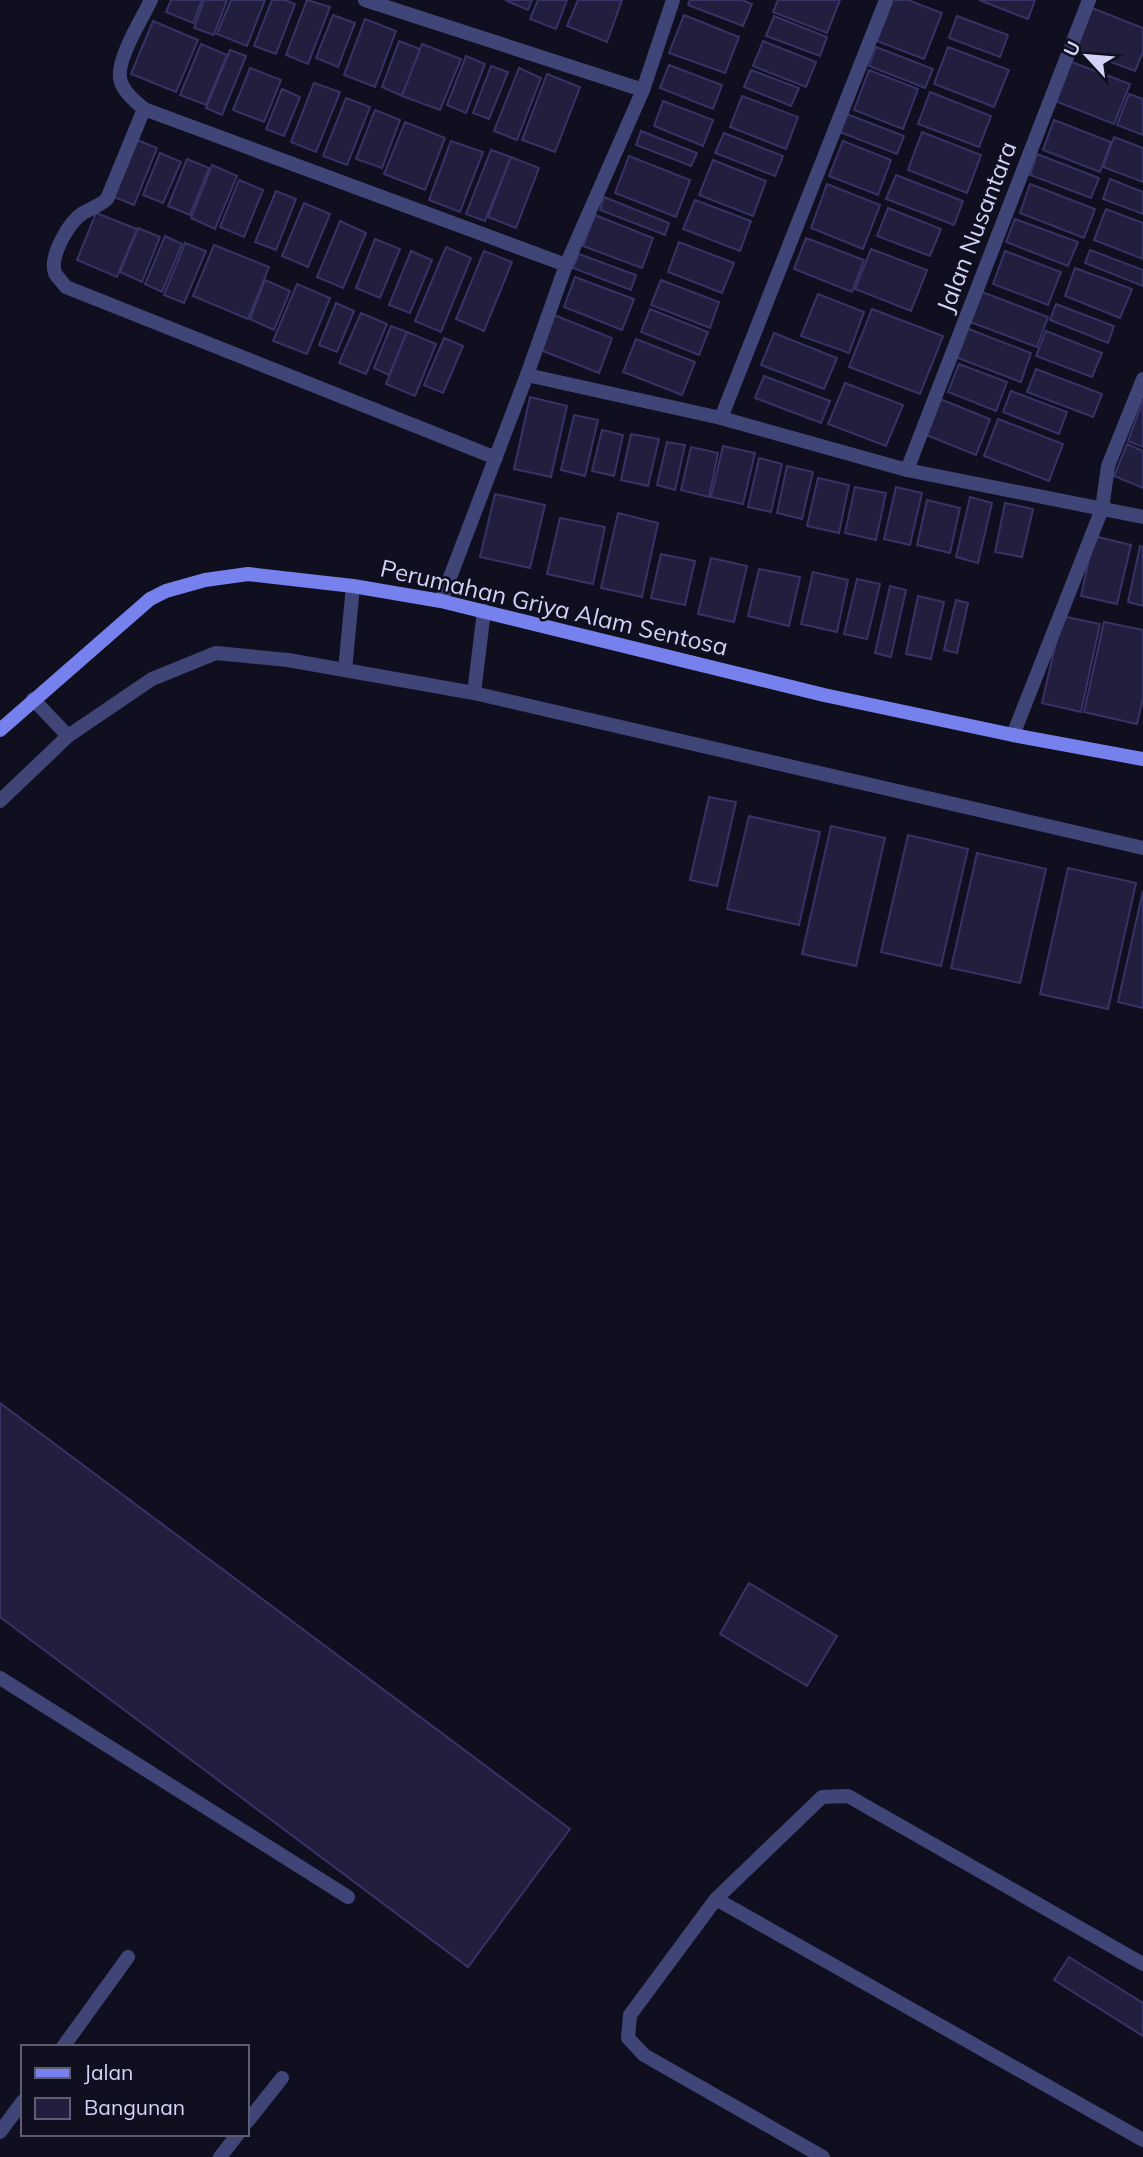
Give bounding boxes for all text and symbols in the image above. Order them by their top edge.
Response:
north arrow [1052,21,1122,91]
text: U [1058,37,1086,60]
street label: Jalan Nusantara [930,137,1022,316]
street label: Perumahan Griya Alam Sentosa [378,552,731,662]
legend [21,2045,248,2136]
text: Jalan [84,2059,133,2085]
text: Bangunan [84,2094,185,2120]

